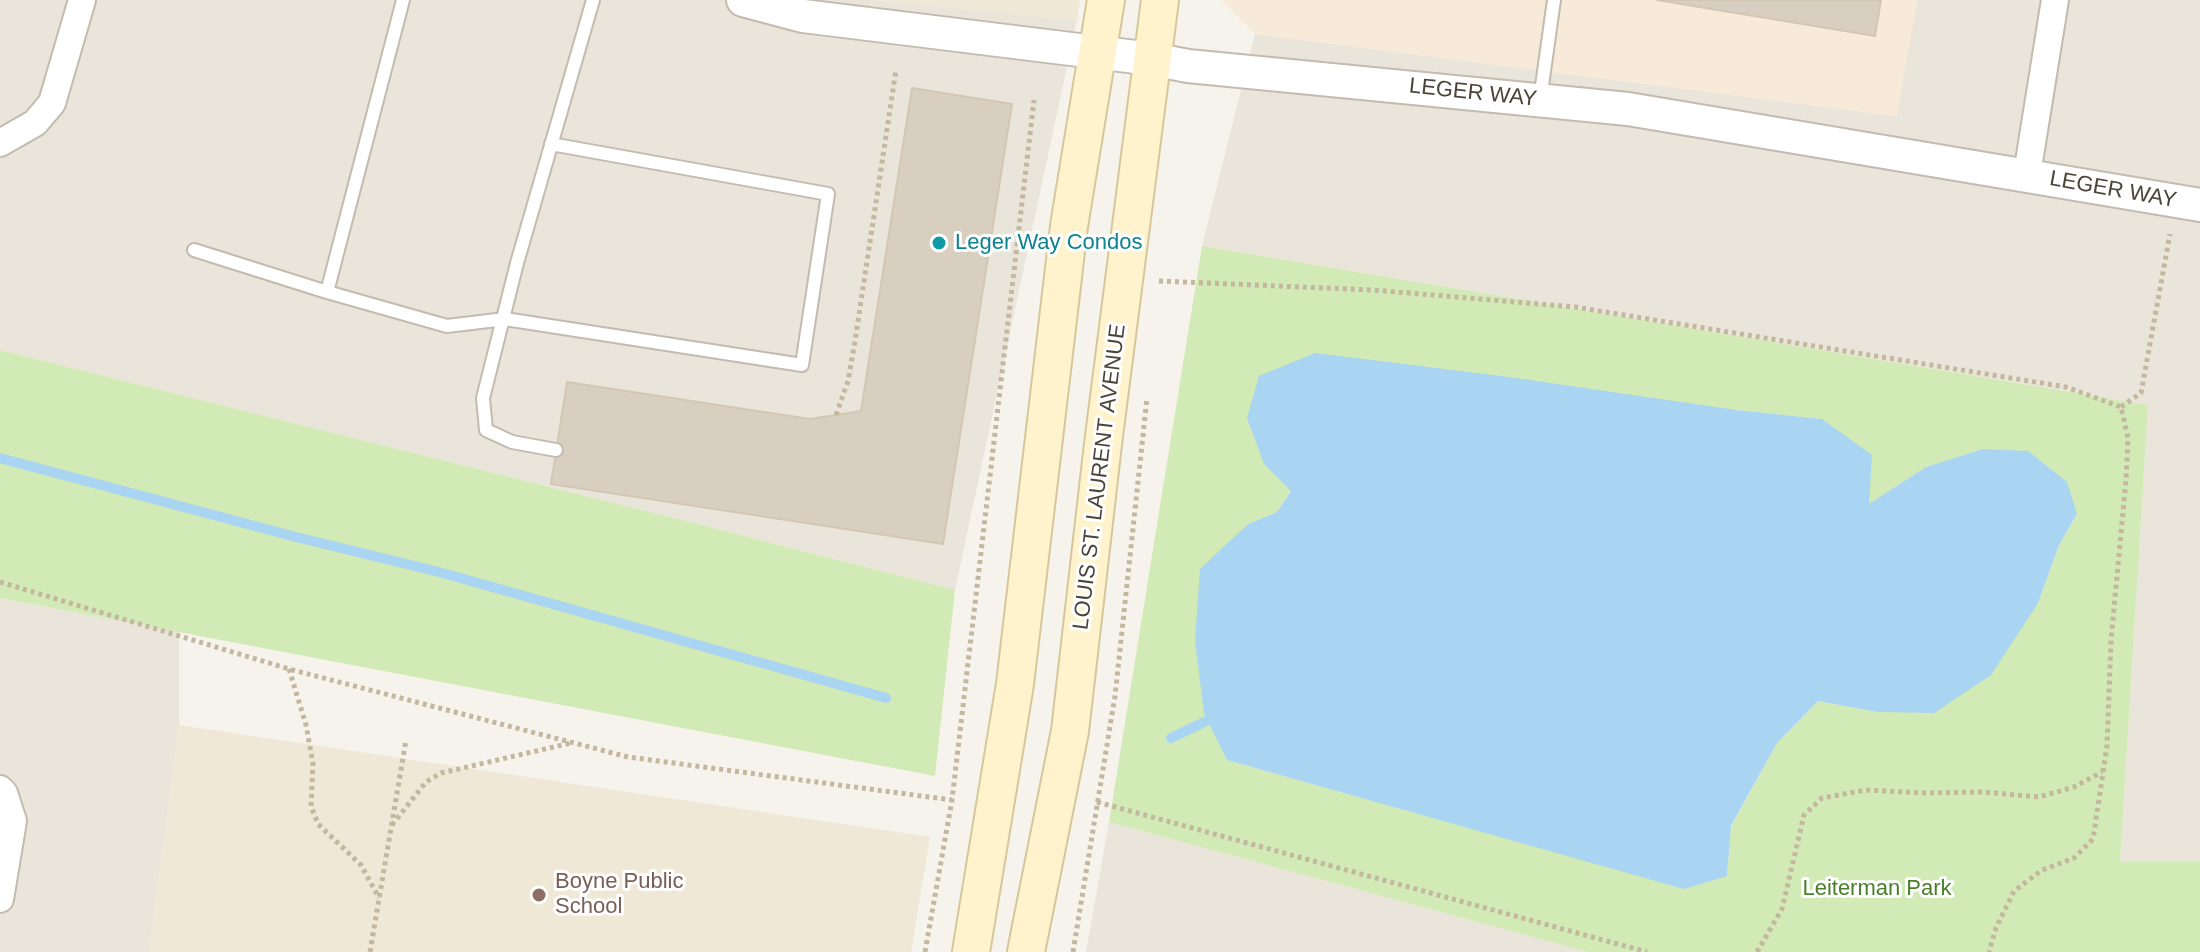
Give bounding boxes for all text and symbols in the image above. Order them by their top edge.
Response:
street label: LEGER WAY [1408,73,1538,113]
street label: LEGER WAY [2048,166,2178,214]
place label: Leger Way Condos [955,230,1143,256]
marker: Leger Way Condos [930,234,948,252]
street label: LOUIS ST. LAURENT AVENUE [1068,323,1132,631]
place label: Boyne Public School [555,869,683,920]
park label: Leiterman Park [1802,876,1952,902]
marker: Boyne Public School [530,886,548,904]

